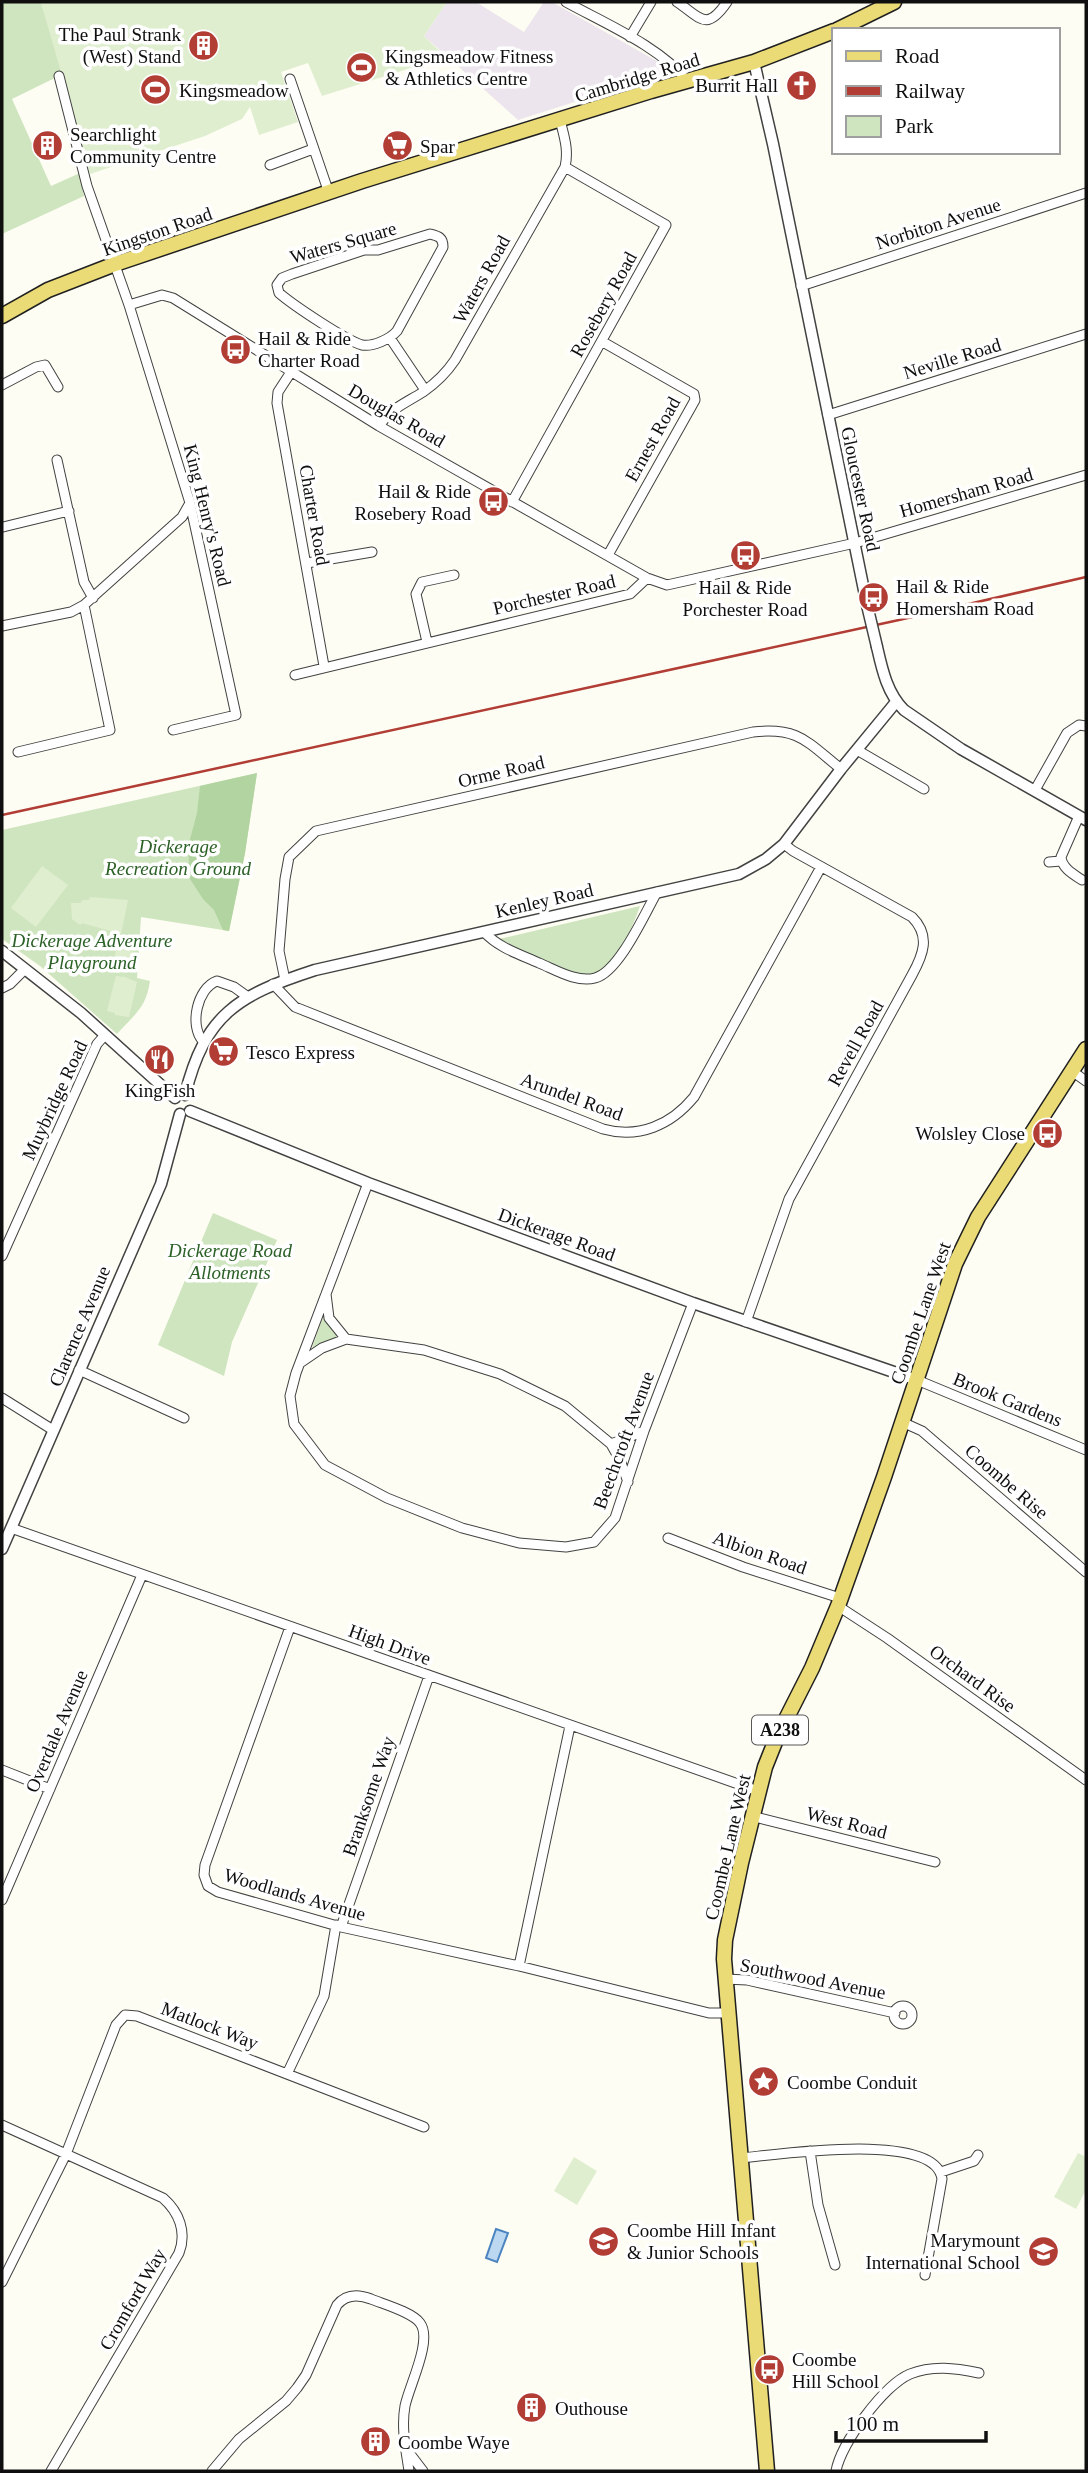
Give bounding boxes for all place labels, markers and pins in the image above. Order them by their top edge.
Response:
place label: The Paul Strank (West) Stand [59,24,181,68]
building icon: The Paul Strank (West) Stand [187,28,221,62]
place label: Kingsmeadow Fitness & Athletics Centre [385,46,553,89]
sports icon: Kingsmeadow Fitness & Athletics Centre [345,50,379,84]
church icon: Burrit Hall [784,68,818,102]
sports icon: Kingsmeadow [139,73,173,107]
place label: Burrit Hall [695,75,778,96]
place label: Kingsmeadow [179,80,289,101]
place label: Searchlight Community Centre [70,124,216,167]
building icon: Searchlight Community Centre [30,128,64,162]
supermarket icon: Spar [380,129,414,163]
place label: Spar [420,136,456,157]
place label: Hail & Ride Charter Road [258,328,360,371]
bus stop icon: Hail & Ride Charter Road [218,332,252,366]
place label: Hail & Ride Rosebery Road [354,481,471,524]
bus stop icon: Hail & Ride Rosebery Road [477,485,511,519]
bus stop icon: Hail & Ride Porchester Road [728,539,762,573]
place label: Hail & Ride Homersham Road [896,576,1034,619]
place label: Hail & Ride Porchester Road [682,577,808,620]
bus stop icon: Hail & Ride Homersham Road [856,580,890,614]
supermarket icon: Tesco Express [206,1035,240,1069]
restaurant icon: KingFish [143,1042,177,1076]
place label: Tesco Express [246,1042,355,1063]
place label: KingFish [125,1080,196,1101]
bus stop icon: Wolsley Close [1031,1116,1065,1150]
place label: Wolsley Close [915,1123,1025,1144]
place icon: Coombe Conduit [747,2065,781,2099]
place label: Coombe Conduit [787,2072,918,2093]
place label: Coombe Hill Infant & Junior Schools [627,2220,777,2263]
school or university icon: Coombe Hill Infant & Junior Schools [587,2224,621,2258]
place label: Marymount International School [865,2230,1021,2273]
school or university icon: Marymount International School [1026,2234,1060,2268]
place label: Coombe Hill School [792,2349,879,2392]
bus stop icon: Coombe Hill School [752,2353,786,2387]
building icon: Outhouse [515,2391,549,2425]
place label: Outhouse [555,2398,628,2419]
building icon: Coombe Waye [358,2425,392,2459]
place label: Coombe Waye [398,2432,510,2453]

